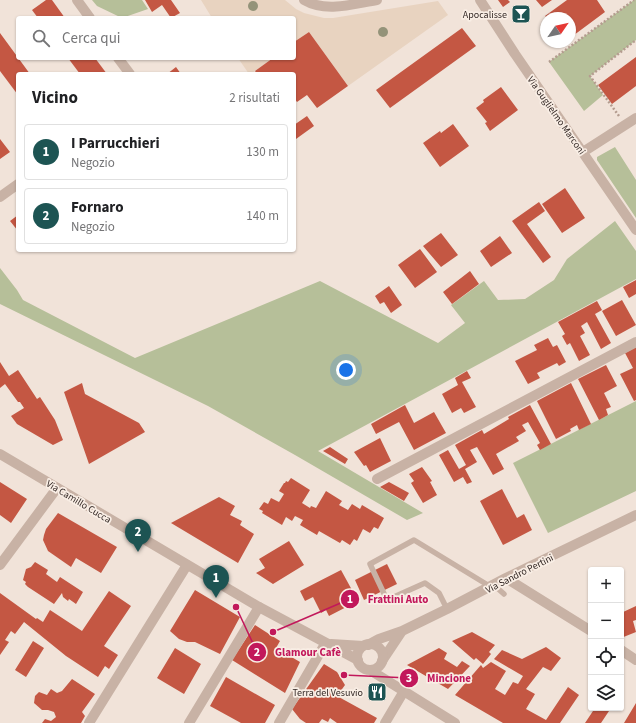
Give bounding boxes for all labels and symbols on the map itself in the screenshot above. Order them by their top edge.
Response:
bar icon: Apocalisse [510,3,532,25]
place label: Apocalisse [463,8,507,22]
north arrow [540,12,576,48]
street label: Via Guglielmo Marconi [524,73,589,158]
your location [336,360,356,380]
street label: Via Camillo Cucca [43,477,114,527]
pin: 2 [125,519,151,552]
street label: Via Sandro Pertini [483,551,556,597]
pin: 1 [203,565,229,598]
callout: Frattini Auto [340,587,437,610]
text: 1 [347,591,353,608]
text: Frattini Auto [368,592,428,607]
callout: Glamour Cafè [247,640,349,663]
text: 2 [254,644,260,661]
text: Glamour Cafè [275,645,341,660]
callout: Mincione [399,666,479,689]
text: 3 [406,670,412,687]
text: Mincione [427,671,471,686]
restaurant icon: Terra del Vesuvio [366,681,388,703]
place label: Terra del Vesuvio [292,686,363,700]

